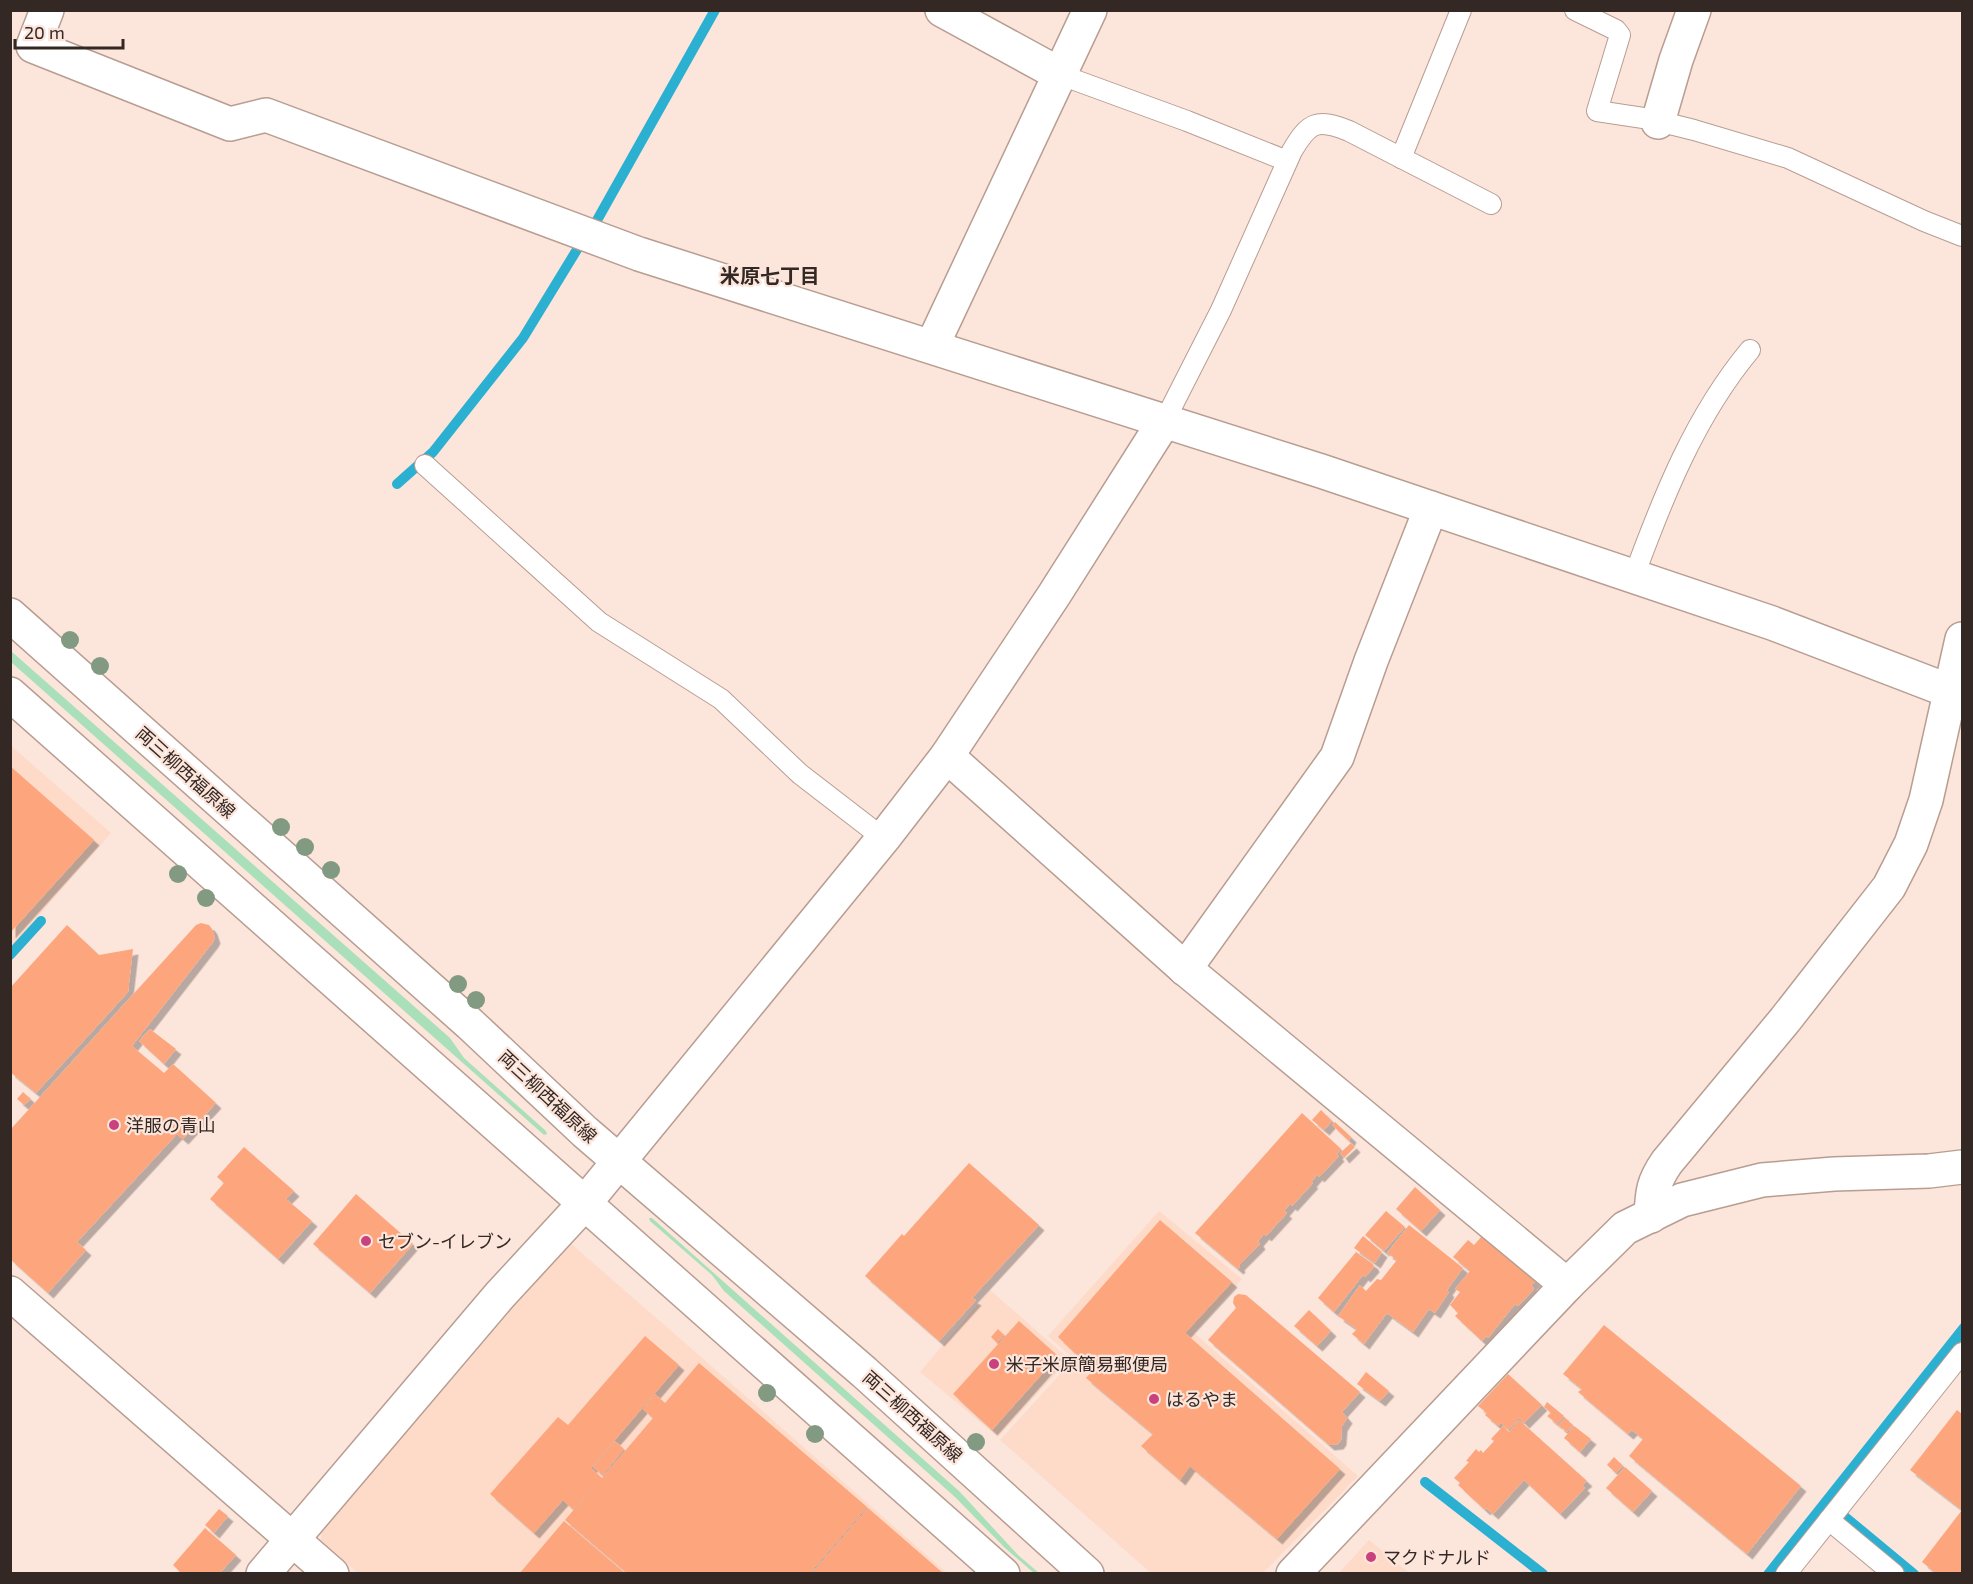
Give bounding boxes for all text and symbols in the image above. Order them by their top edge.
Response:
scale bar [15,12,123,50]
text: 20 m [24,21,65,43]
district label: 米原七丁目 [720,263,820,287]
street label: 両三柳西福原線 [132,722,240,822]
street label: 両三柳西福原線 [494,1045,602,1147]
place label: 洋服の青山 [126,1114,216,1136]
marker: 洋服の青山 [107,1118,121,1132]
place label: セブン-イレブン [378,1230,512,1252]
marker: セブン-イレブン [359,1234,373,1248]
place label: 米子米原簡易郵便局 [1006,1353,1168,1375]
marker: 米子米原簡易郵便局 [987,1357,1001,1371]
street label: 両三柳西福原線 [859,1366,967,1466]
place label: はるやま [1166,1388,1238,1410]
marker: はるやま [1147,1392,1161,1406]
place label: マクドナルド [1383,1546,1491,1568]
marker: マクドナルド [1364,1550,1378,1564]

